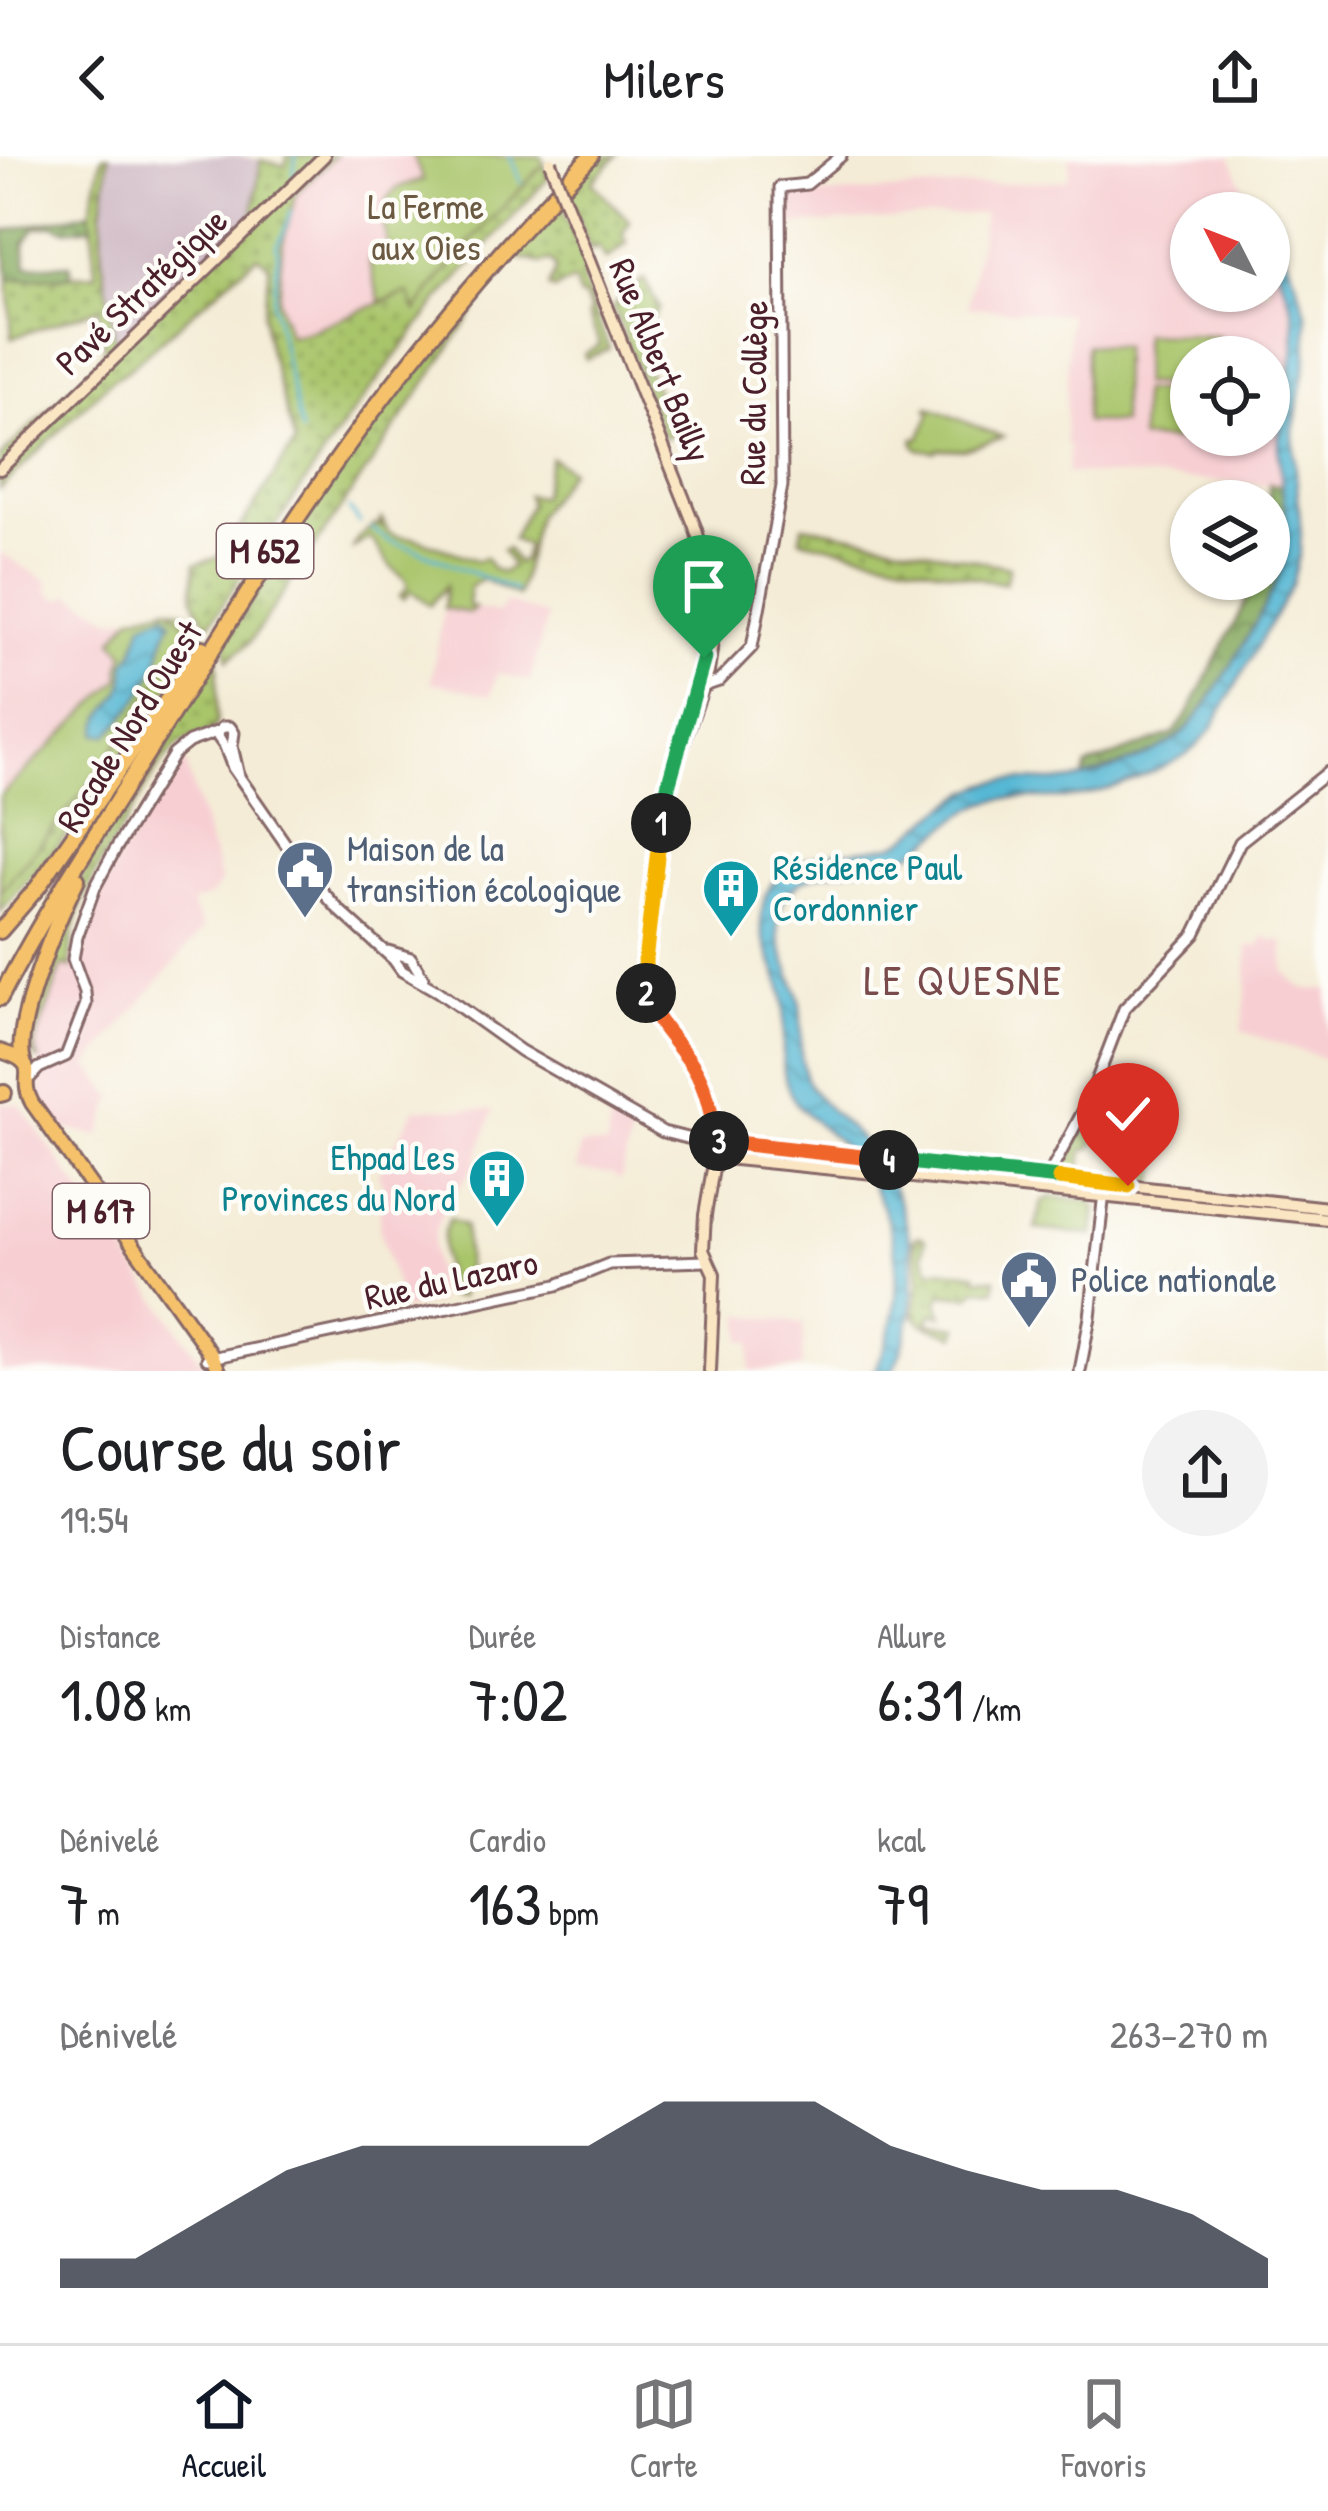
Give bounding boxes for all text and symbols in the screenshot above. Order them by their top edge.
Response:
text: Milers [603,42,725,115]
icon: back [60,45,126,111]
icon: share [1202,45,1268,111]
park label: La Ferme aux Oies [368,181,484,271]
north arrow [1170,192,1290,312]
map controls [1170,192,1290,600]
street label: Pavé Stratégique [44,196,237,385]
street label: Rue Albert Bailly [598,251,725,469]
street label: Rue du Collège [726,300,779,486]
button: locate [1170,336,1290,456]
button: layers [1170,480,1290,600]
road number: M 652 [217,524,313,578]
pin [653,535,755,658]
icon: arrive [671,553,737,619]
street label: Rocade Nord Ouest [44,610,213,841]
pin: 1 [631,793,691,853]
text: 1 [655,801,667,845]
place label: Maison de la transition écologique [347,823,621,913]
public building icon: Maison de la transition écologique [274,838,336,920]
place label: Résidence Paul Cordonnier [773,842,963,932]
building icon: Résidence Paul Cordonnier [700,857,762,939]
district label: LE QUESNE [864,951,1064,1008]
pin: 2 [616,963,676,1023]
text: 2 [638,971,654,1015]
pin [1077,1063,1179,1186]
icon: check [1095,1081,1161,1147]
pin: 3 [689,1111,749,1171]
text: 3 [712,1119,726,1163]
pin: 4 [859,1130,919,1190]
place label: Ehpad Les Provinces du Nord [222,1132,455,1222]
text: 4 [883,1138,895,1182]
building icon: Ehpad Les Provinces du Nord [466,1147,528,1229]
road number: M 617 [53,1184,149,1238]
street label: Rue du Lazaro [360,1236,542,1321]
public building icon: Police nationale [998,1248,1060,1330]
place label: Police nationale [1071,1254,1277,1303]
text: Course du soir [60,1402,401,1492]
button: share [1142,1410,1268,1536]
text: 19:54 [60,1492,129,1545]
text: Distance [60,1614,161,1658]
text: Durée [469,1614,537,1658]
text: Allure [877,1614,947,1658]
text: 1.08 [60,1658,147,1740]
text: 7:02 [469,1658,567,1740]
text: 6:31 [877,1658,964,1740]
text: km [147,1687,191,1731]
text: /km [964,1687,1022,1731]
text: Dénivelé [60,1818,159,1862]
text: Cardio [469,1818,546,1862]
text: kcal [877,1818,926,1862]
text: 7 [60,1862,90,1944]
text: 163 [469,1862,541,1944]
text: 79 [877,1862,929,1944]
text: m [90,1891,120,1935]
text: bpm [541,1891,599,1935]
text: Dénivelé [60,2007,177,2060]
text: 263–270 m [1110,2007,1268,2060]
tab: Accueil [182,2371,266,2487]
tab: Carte [630,2371,698,2487]
tab: Favoris [1062,2371,1146,2487]

